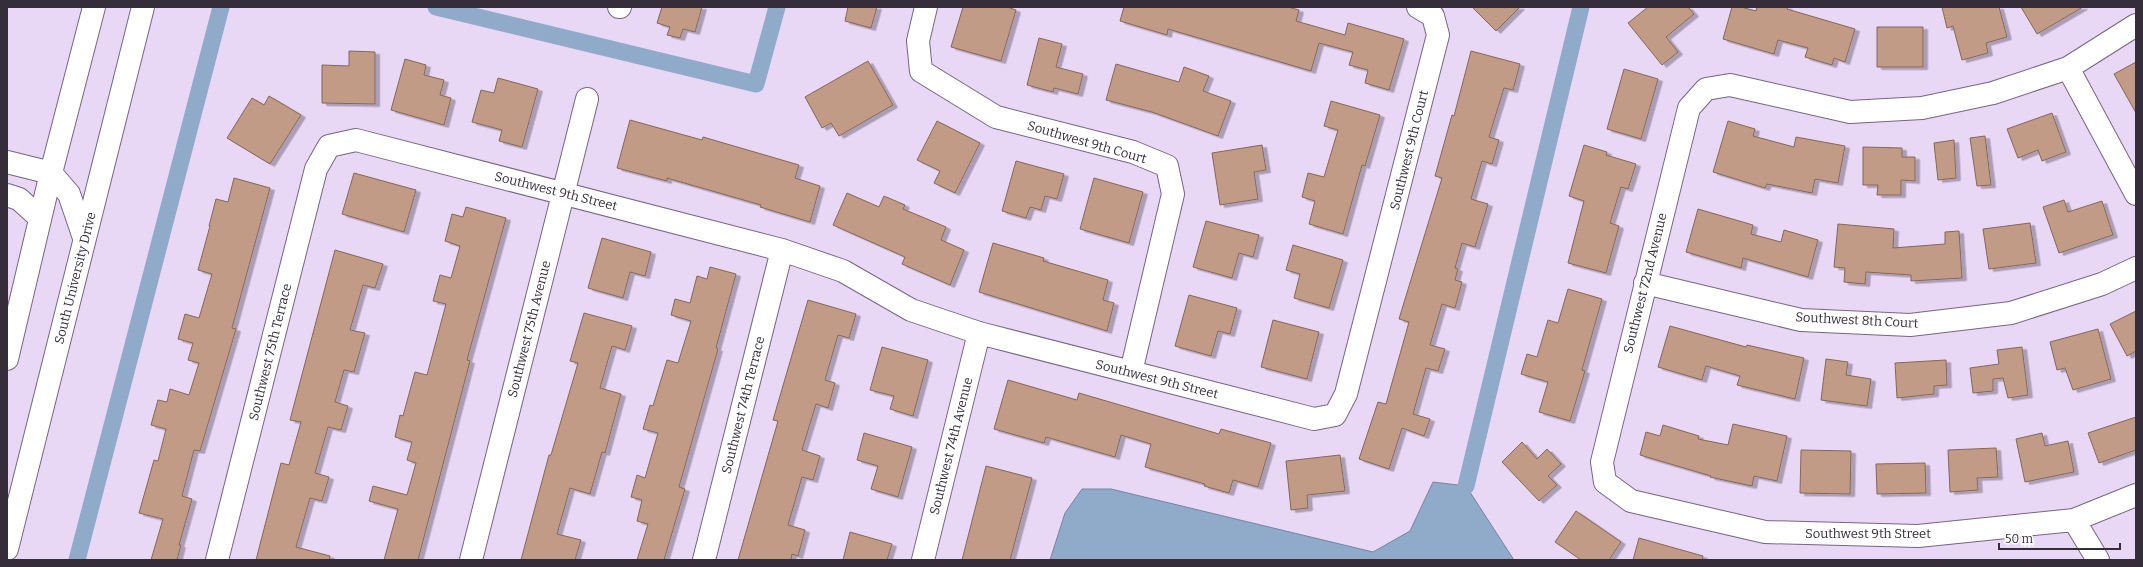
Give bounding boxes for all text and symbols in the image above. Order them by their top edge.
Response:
street label: Southwest 9th Court [1387,88,1431,212]
street label: Southwest 9th Court [1026,118,1149,166]
street label: Southwest 9th Street [493,168,619,214]
street label: South University Drive [51,210,99,346]
street label: Southwest 72nd Avenue [1620,211,1670,355]
street label: Southwest 75th Avenue [505,259,553,399]
street label: Southwest 75th Terrace [246,282,294,422]
street label: Southwest 8th Court [1795,309,1919,331]
street label: Southwest 74th Terrace [719,335,767,475]
street label: Southwest 9th Street [1094,356,1220,402]
street label: Southwest 74th Avenue [927,376,975,516]
scale bar [1999,525,2120,551]
street label: Southwest 9th Street [1805,526,1931,541]
text: 50 m [2005,532,2034,546]

